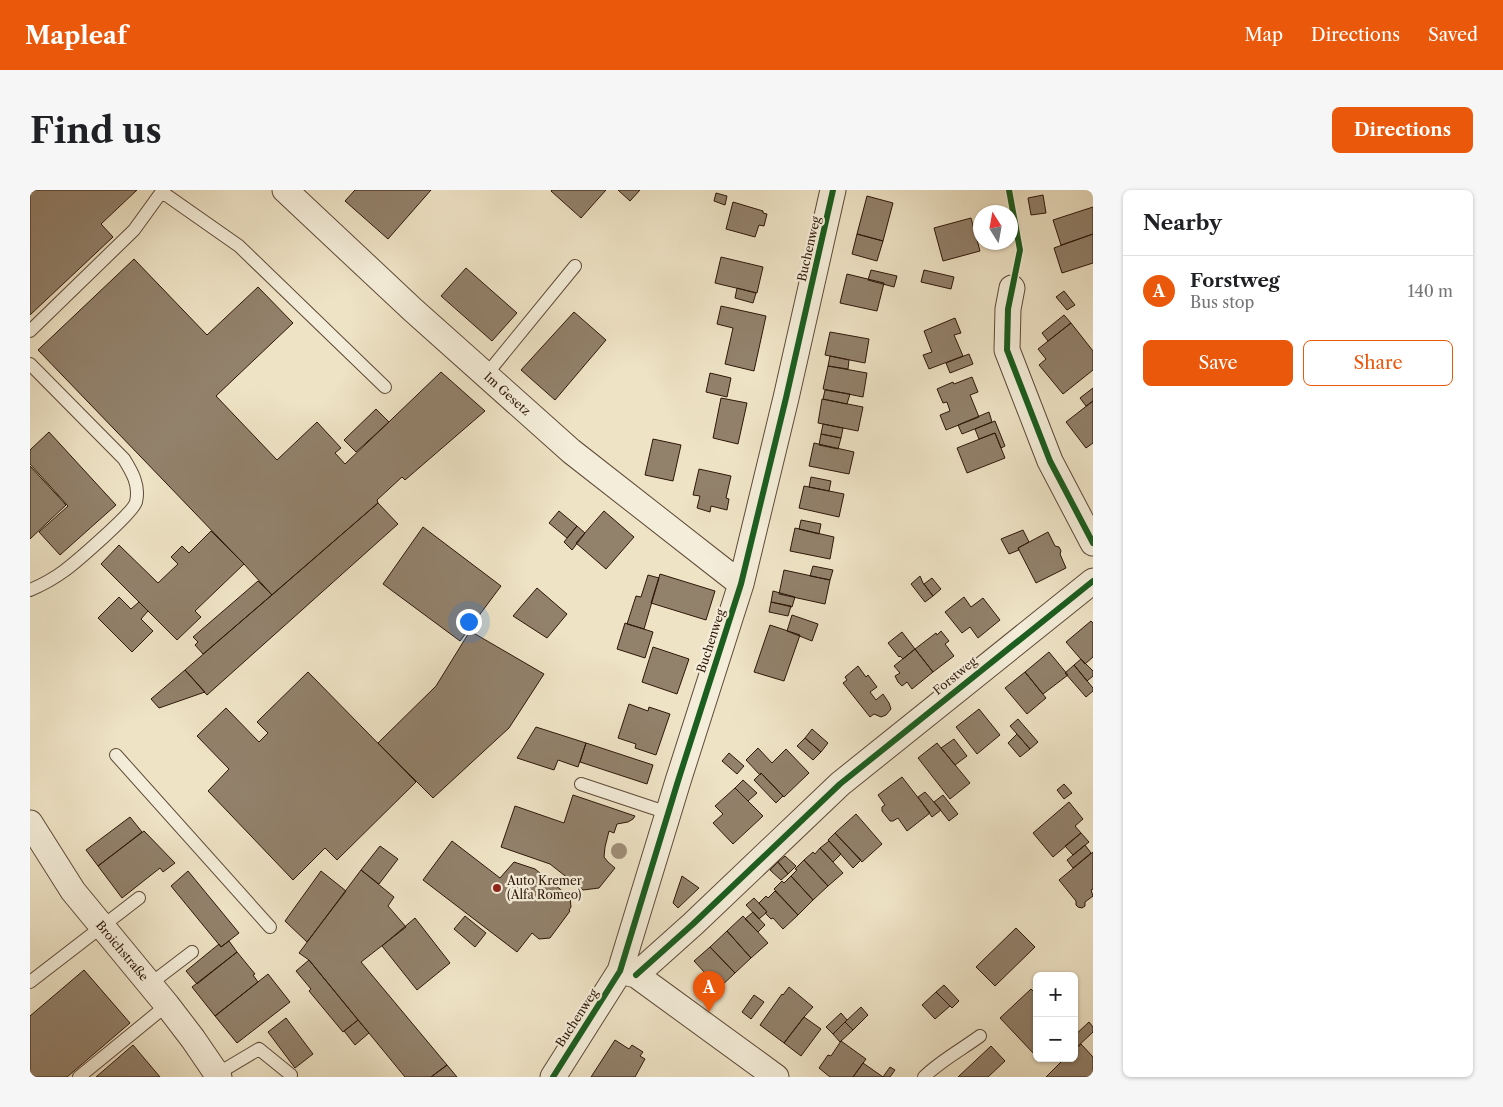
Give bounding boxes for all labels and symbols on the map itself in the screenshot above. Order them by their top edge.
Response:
north arrow [973,205,1018,250]
street label: Buchenweg [794,214,823,283]
street label: Im Gesetz [481,369,534,418]
street label: Buchenweg [693,606,728,675]
your location [456,609,482,635]
street label: Forstweg [930,653,980,698]
place label: Auto Kremer (Alfa Romeo) [506,873,582,902]
marker: Auto Kremer (Alfa Romeo) [491,882,503,894]
street label: Broichstraße [93,918,152,984]
pin: A [693,971,725,1012]
street label: Buchenweg [552,985,601,1050]

